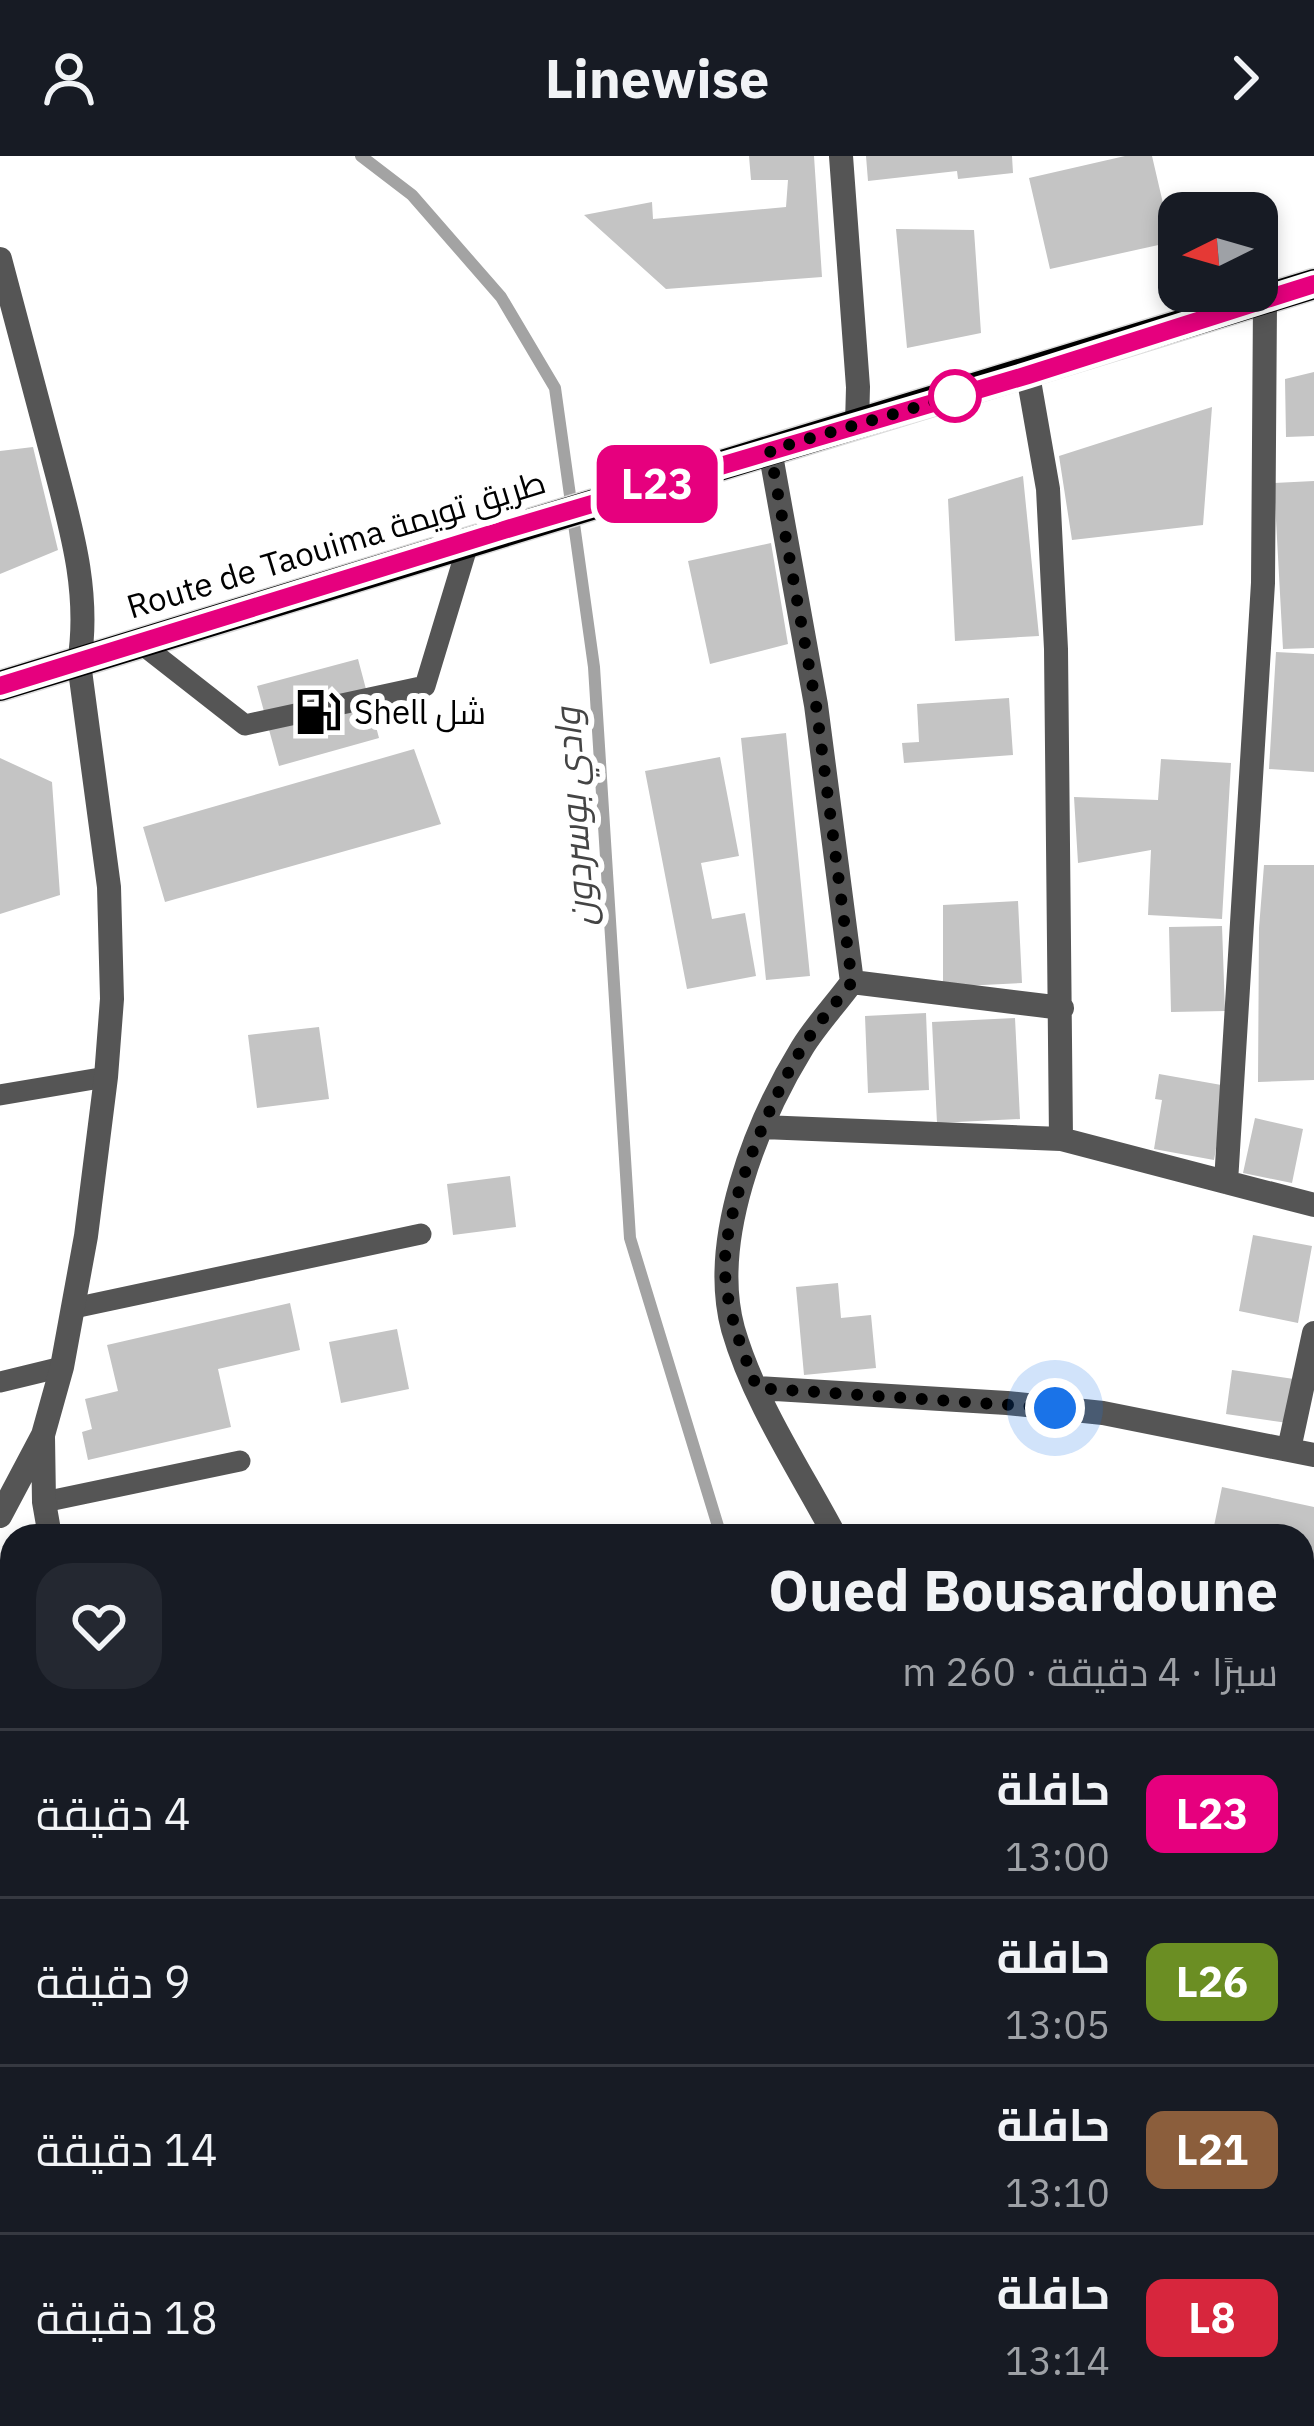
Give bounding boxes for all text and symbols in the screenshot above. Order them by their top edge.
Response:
text: Linewise [545,43,769,113]
icon: person [36,45,102,111]
icon: forward [1212,45,1278,111]
north arrow [1158,192,1278,312]
map controls [1158,192,1278,312]
unlabelled marker [930,371,980,421]
line badge: L23 [588,445,726,523]
text: L23 [621,456,693,511]
street label: Route de Taouima طريق تويمة [121,459,550,628]
fuel station icon: Shell شل [293,687,343,737]
place label: Shell شل [354,690,486,733]
water label: وادي بوسردون [542,703,611,928]
your location [1025,1378,1085,1438]
text: Oued Bousardoune [768,1553,1278,1627]
button: heart [36,1563,162,1689]
text: سيرًا · 4 دقيقة · 260 m [902,1646,1278,1697]
text: حافلة [997,1759,1110,1817]
text: 4 دقيقة [36,1784,191,1842]
text: L23 [1176,1786,1248,1841]
text: 13:00 [1005,1831,1110,1882]
text: حافلة [997,1927,1110,1985]
text: 9 دقيقة [36,1952,191,2010]
text: L26 [1176,1954,1248,2009]
text: 13:05 [1005,1999,1110,2050]
text: حافلة [997,2095,1110,2153]
text: 14 دقيقة [36,2120,218,2178]
text: L21 [1176,2122,1248,2177]
text: 13:10 [1005,2167,1110,2218]
text: حافلة [997,2263,1110,2321]
text: 18 دقيقة [36,2288,218,2346]
text: L8 [1188,2290,1236,2345]
text: 13:14 [1005,2335,1110,2386]

